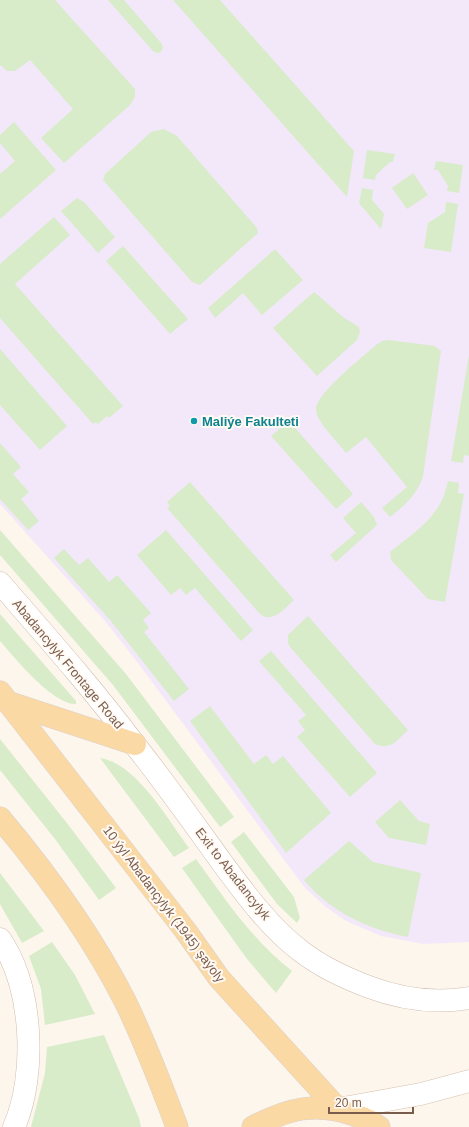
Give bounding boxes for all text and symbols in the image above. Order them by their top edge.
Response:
place label: Maliýe Fakulteti [202,414,299,429]
marker: Maliýe Fakulteti [189,416,199,426]
street label: Abadancylyk Frontage Road [10,596,126,732]
street label: 10 ýyl Abadançylyk (1945) şaýoly [100,823,228,986]
street label: Exit to Abadancylyk [192,825,274,923]
scale bar [329,1089,413,1115]
text: 20 m [335,1096,362,1110]

